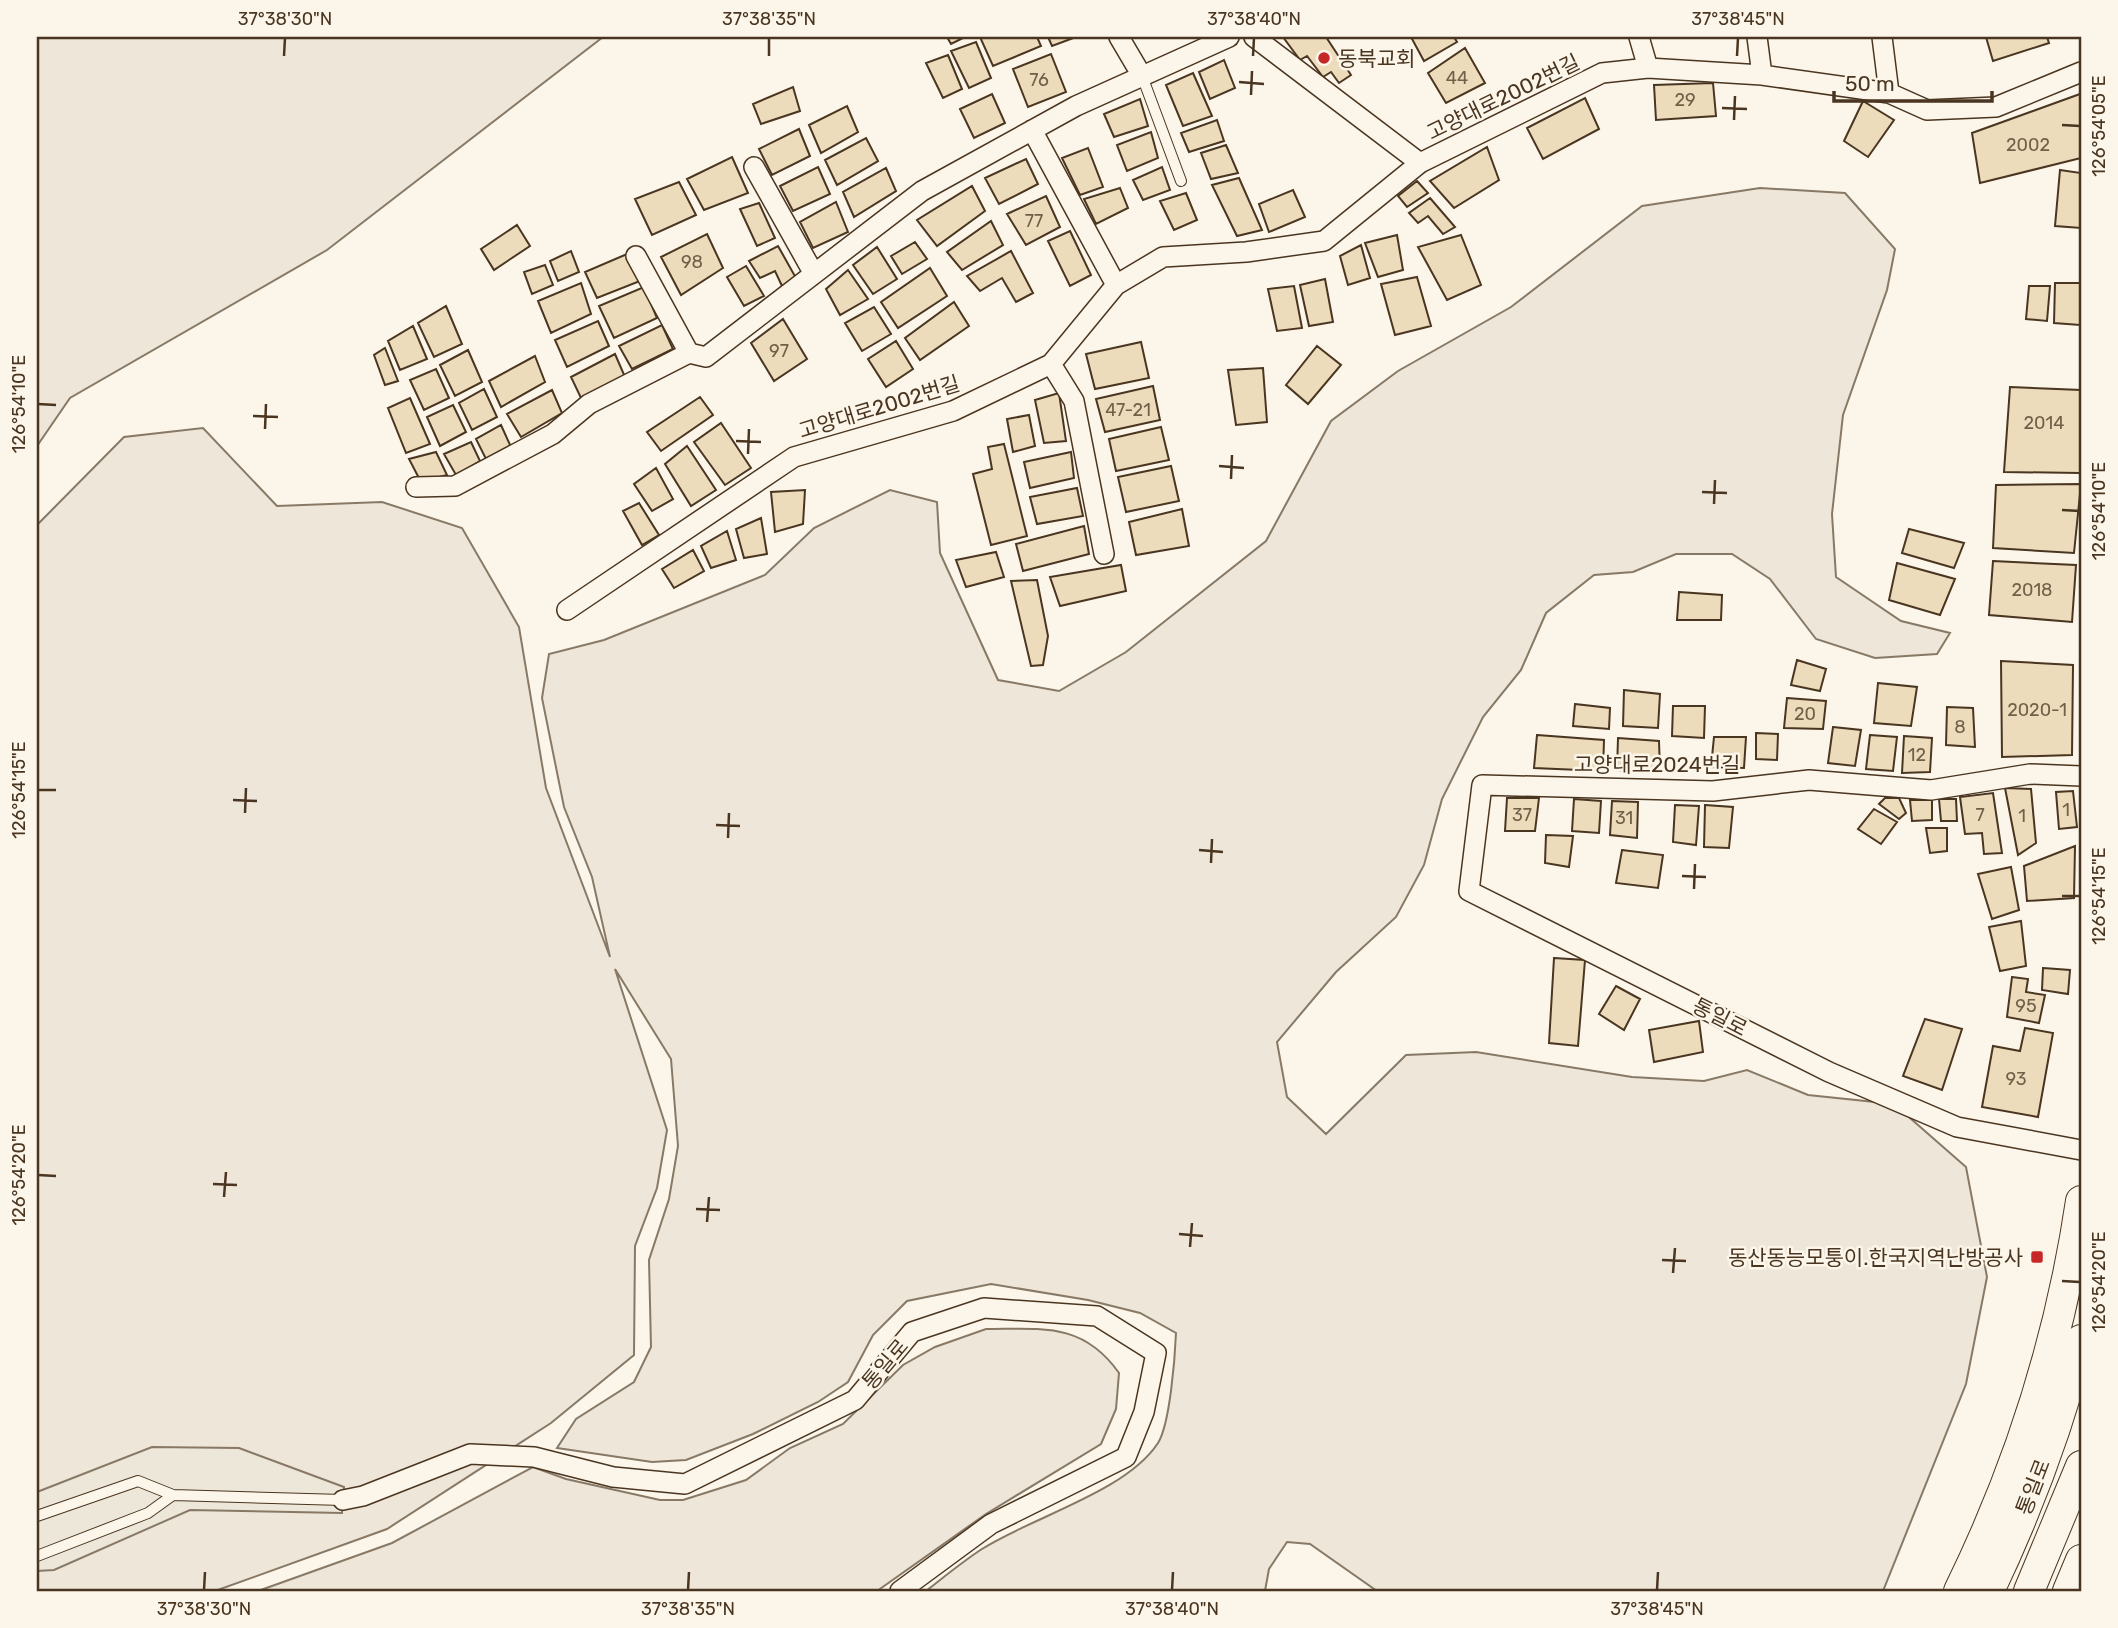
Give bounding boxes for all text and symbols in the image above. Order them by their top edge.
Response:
text: 37°38'30"N [238,8,332,30]
text: 37°38'35"N [722,8,816,30]
text: 37°38'40"N [1207,8,1301,30]
text: 37°38'45"N [1691,8,1785,30]
place label: 동북교회 [1338,46,1415,71]
street label: 고양대로2002번길 [1422,49,1584,145]
marker: 동북교회 [1316,50,1332,66]
scale bar [1834,60,1992,104]
house number: 44 [1446,67,1468,89]
house number: 76 [1029,69,1049,91]
text: 50 m [1845,71,1895,96]
text: 126°54'05"E [2088,75,2110,177]
house number: 29 [1674,89,1696,111]
house number: 2002 [2006,134,2050,156]
house number: 77 [1025,210,1043,232]
house number: 98 [681,251,703,273]
house number: 97 [769,340,789,362]
text: 126°54'10"E [8,355,30,453]
street label: 고양대로2002번길 [795,371,963,443]
house number: 47-21 [1105,399,1151,421]
house number: 2014 [2024,412,2064,434]
text: 126°54'10"E [2088,462,2110,560]
house number: 2018 [2011,579,2053,601]
house number: 2020-1 [2007,699,2067,721]
house number: 20 [1794,703,1816,725]
house number: 8 [1954,716,1966,738]
text: 126°54'15"E [8,741,30,839]
house number: 12 [1908,744,1926,766]
street label: 고양대로2024번길 [1574,752,1740,777]
house number: 1 [2062,799,2070,821]
house number: 37 [1512,804,1532,826]
house number: 7 [1975,804,1985,826]
house number: 1 [2018,805,2026,827]
house number: 31 [1615,807,1633,829]
text: 126°54'15"E [2088,847,2110,945]
street label: 통일로 [1688,993,1752,1041]
house number: 95 [2015,995,2037,1017]
house number: 93 [2005,1068,2027,1090]
text: 126°54'20"E [8,1124,30,1226]
text: 126°54'20"E [2088,1231,2110,1333]
place label: 동산동능모퉁이.한국지역난방공사 [1728,1245,2023,1270]
marker: 동산동능모퉁이.한국지역난방공사 [2029,1249,2045,1265]
street label: 통일로 [857,1334,913,1394]
street label: 통일로 [2011,1455,2055,1519]
text: 37°38'30"N [157,1598,251,1620]
text: 37°38'35"N [641,1598,735,1620]
text: 37°38'40"N [1125,1598,1219,1620]
text: 37°38'45"N [1610,1598,1704,1620]

